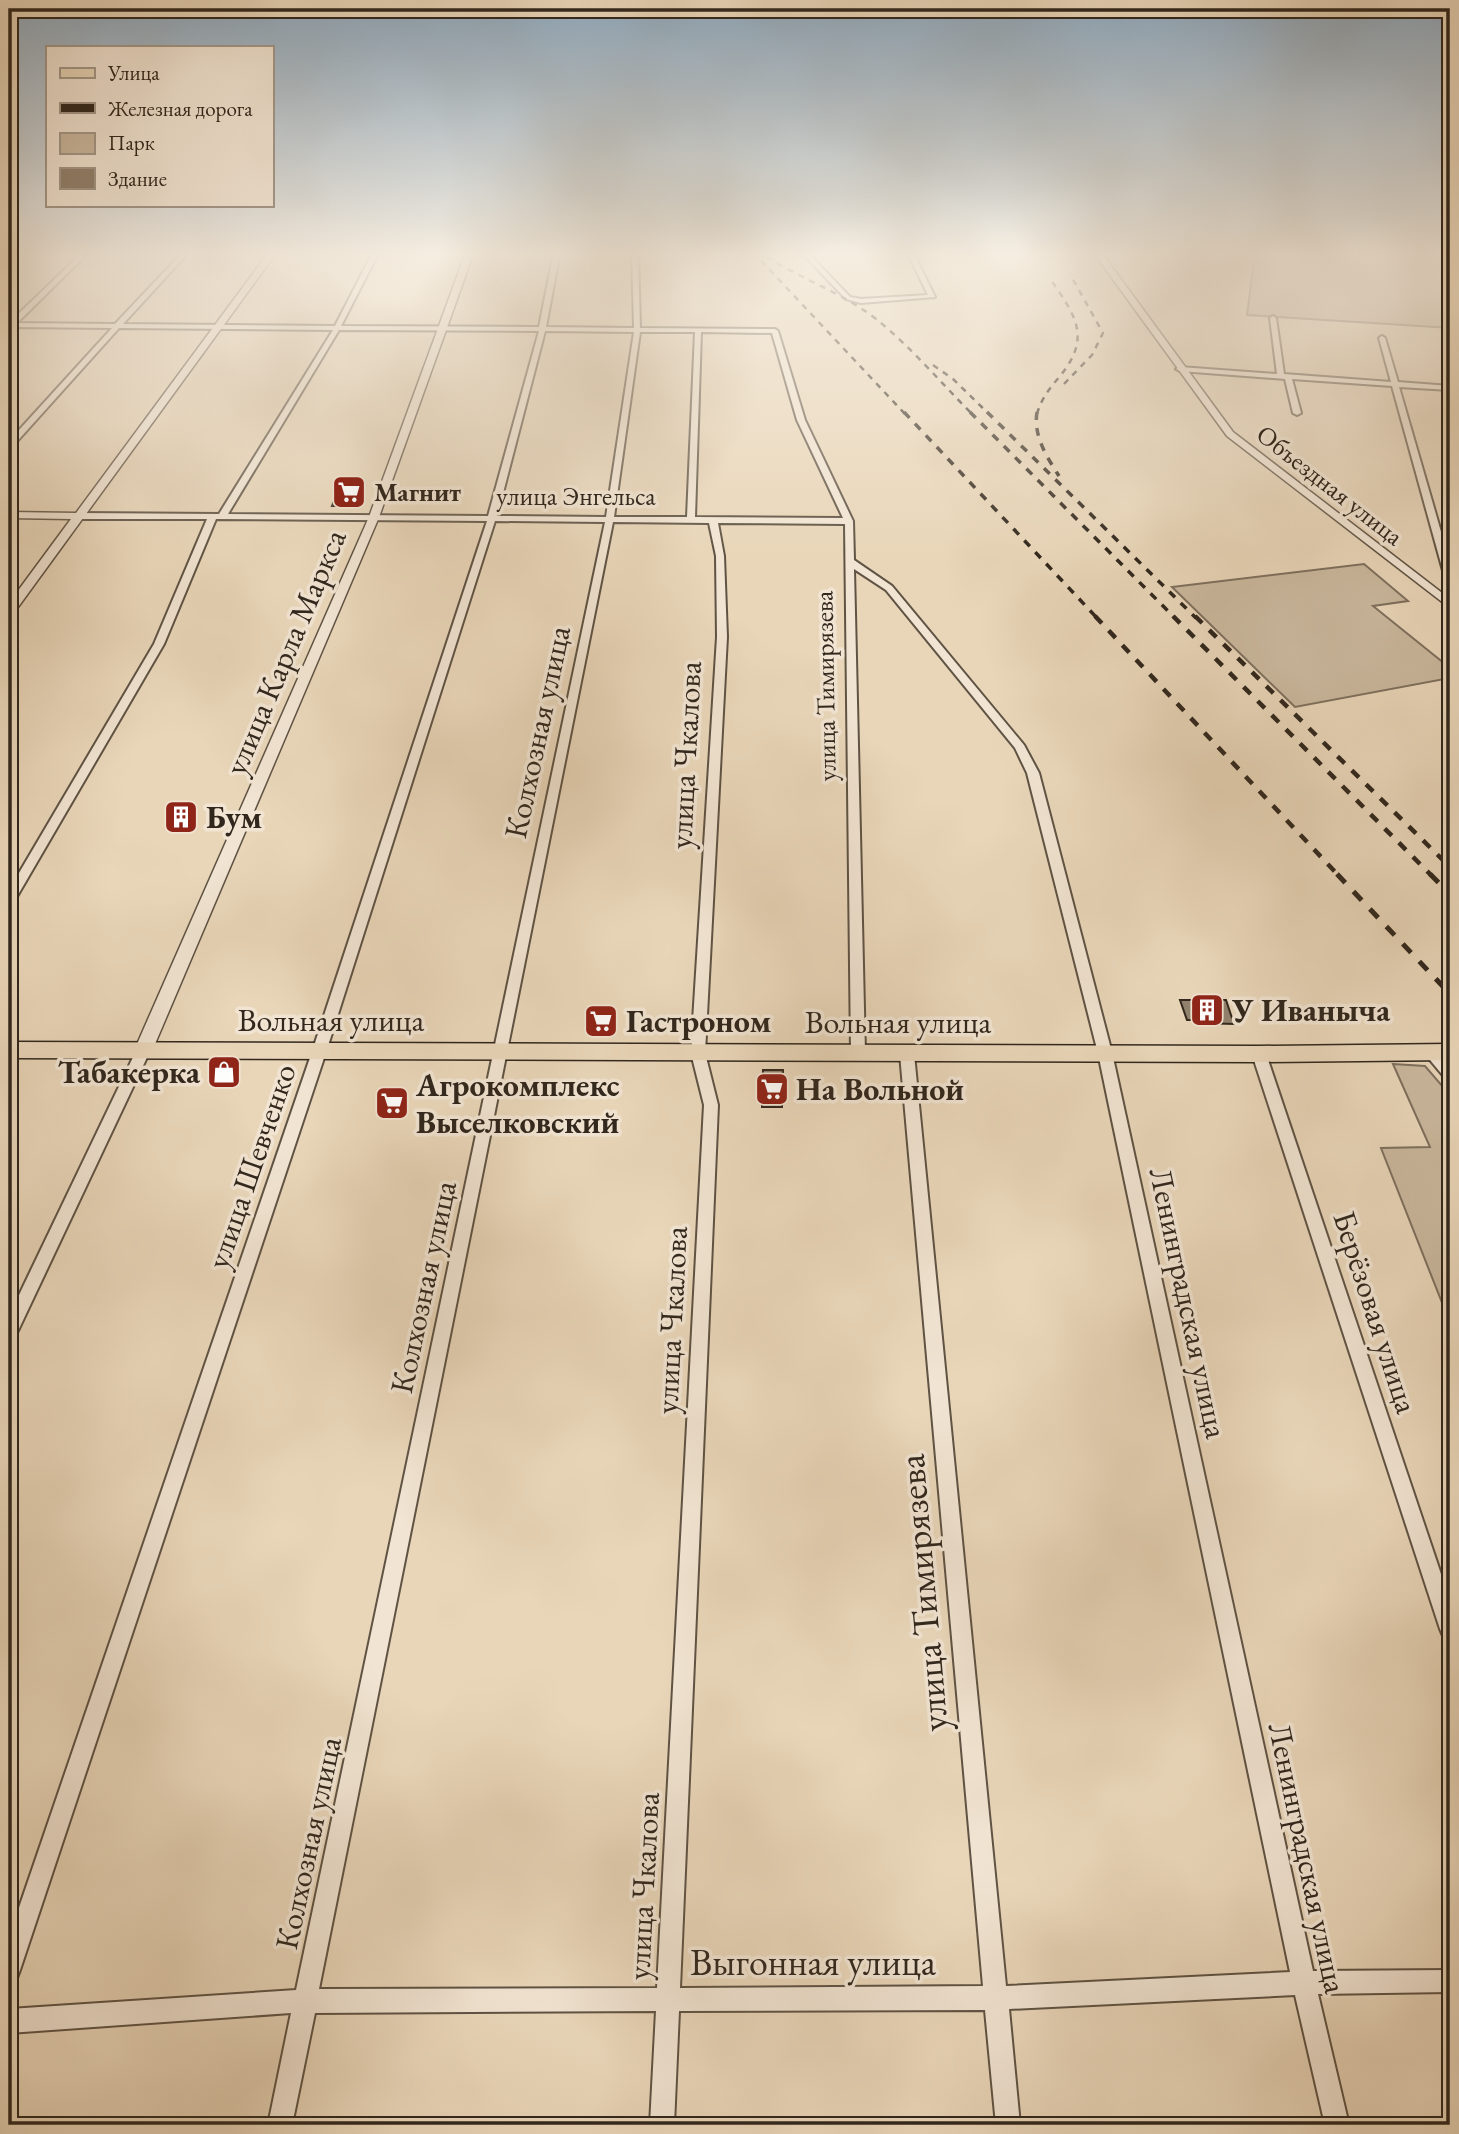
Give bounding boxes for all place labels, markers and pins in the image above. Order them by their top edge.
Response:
supermarket icon: Магнит [330,473,368,511]
place label: Магнит [374,475,461,509]
place label: Бум [206,796,263,838]
building icon: Бум [162,798,200,836]
place label: У Иваныча [1231,989,1391,1031]
building icon: У Иваныча [1188,991,1226,1029]
place label: Гастроном [626,1000,772,1042]
supermarket icon: Гастроном [582,1002,620,1040]
place label: Табакерка [58,1051,201,1093]
shop icon: Табакерка [205,1053,243,1091]
place label: Агрокомплекс Выселковский [415,1064,620,1143]
place label: На Вольной [796,1068,964,1110]
supermarket icon: На Вольной [753,1070,791,1108]
supermarket icon: Агрокомплекс Выселковский [373,1084,411,1122]

